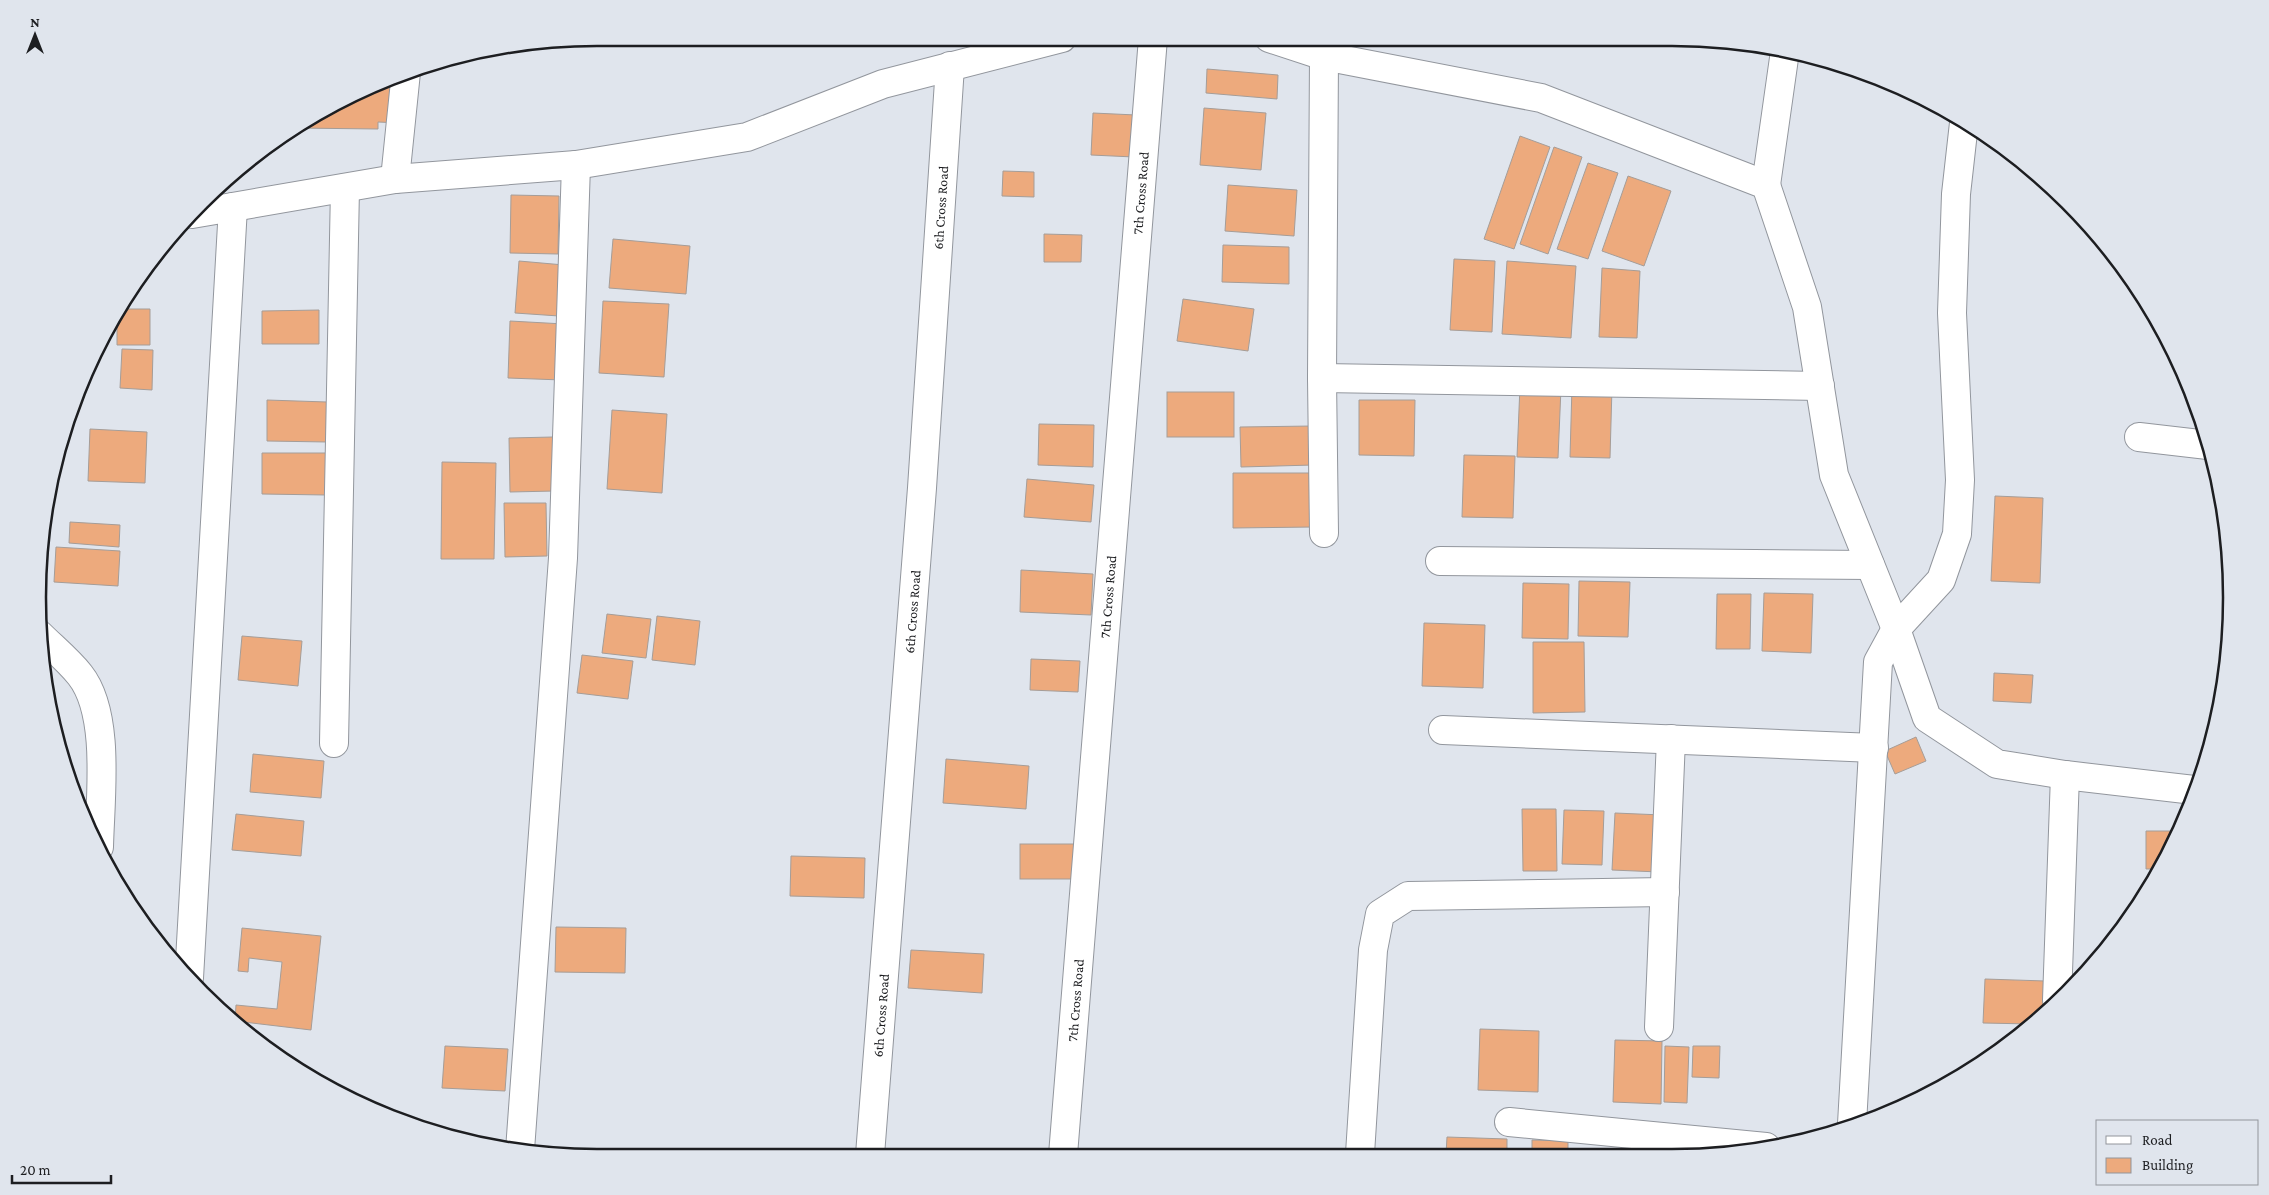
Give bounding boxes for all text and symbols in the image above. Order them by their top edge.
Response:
north arrow [10,10,60,60]
text: N [30,14,40,30]
street label: 7th Cross Road [1129,150,1152,235]
street label: 6th Cross Road [930,165,951,250]
street label: 7th Cross Road [1097,554,1119,639]
street label: 6th Cross Road [901,569,924,654]
street label: 7th Cross Road [1064,958,1087,1043]
street label: 6th Cross Road [870,972,892,1058]
legend [2096,1120,2259,1185]
text: Road [2142,1132,2173,1148]
scale bar [12,1152,111,1184]
text: Building [2142,1157,2193,1174]
text: 20 m [20,1162,51,1178]

